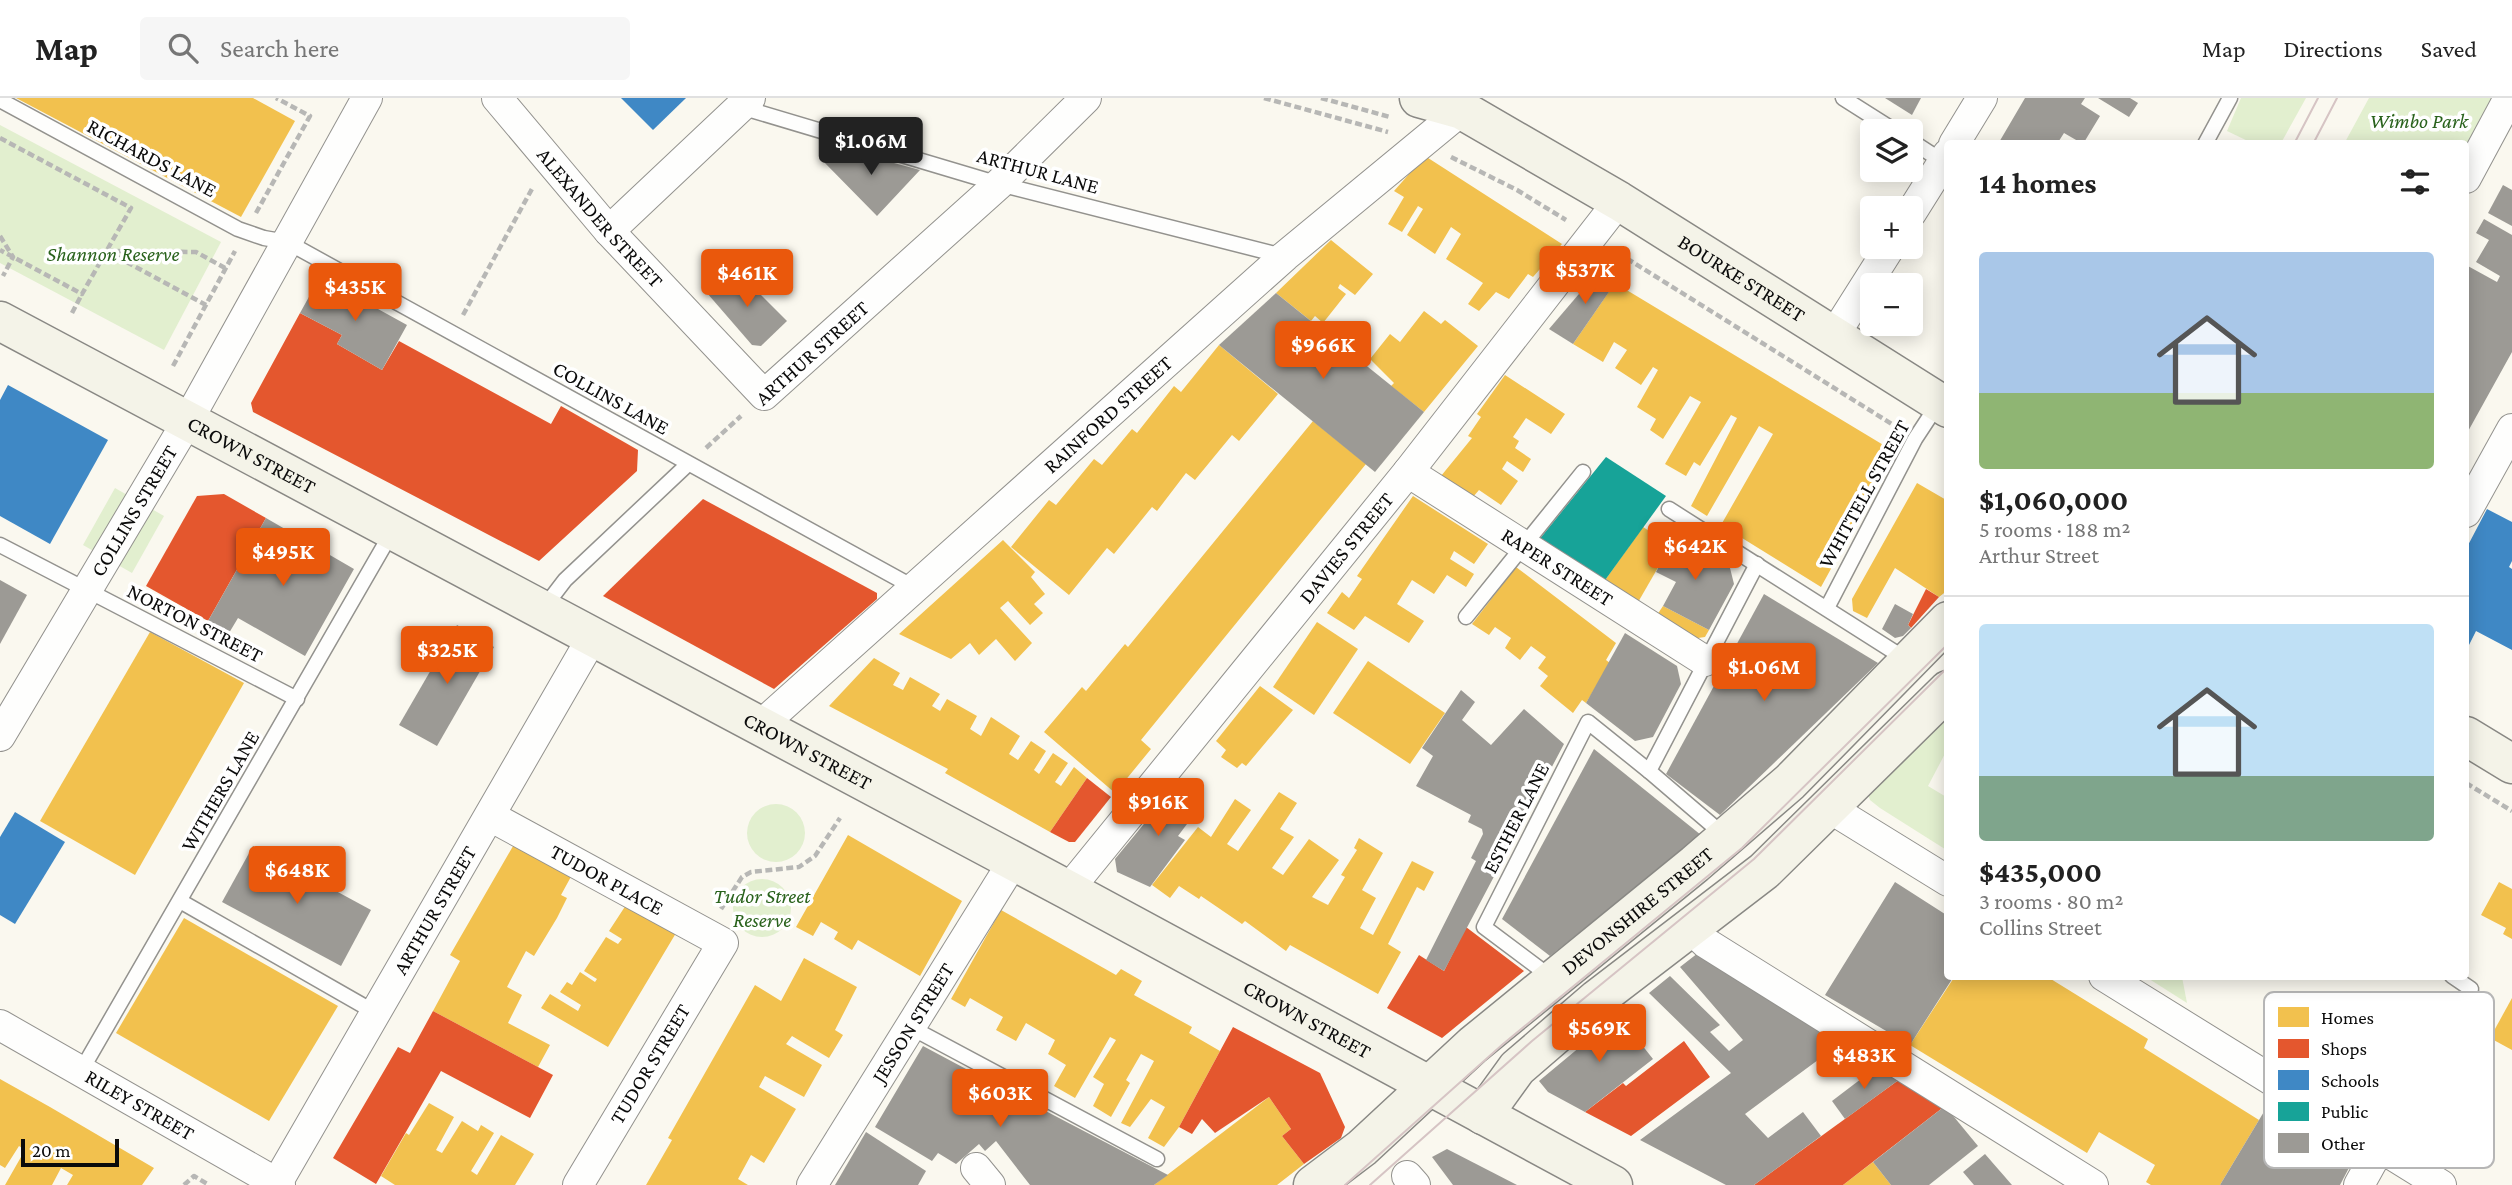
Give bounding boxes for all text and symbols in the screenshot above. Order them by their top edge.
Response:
search box [140,17,630,80]
icon: search [164,29,202,67]
text: Map [35,30,98,67]
text: Search here [220,34,339,63]
text: Map [2202,35,2246,62]
text: Directions [2284,35,2383,62]
text: Saved [2421,35,2477,62]
park label: Wimbo Park [2370,109,2469,133]
street label: RICHARDS LANE [83,114,221,202]
pin: $1.06M [814,118,928,177]
map controls [1860,119,1923,336]
button: layers [1860,119,1923,182]
text: $1.06M [835,127,907,153]
street label: ALEXANDER STREET [532,143,669,293]
street label: ARTHUR LANE [974,143,1102,199]
icon: filters [2396,163,2434,201]
text: 14 homes [1979,166,2097,199]
button: + [1860,196,1923,259]
street label: BOURKE STREET [1674,229,1810,327]
park label: Shannon Reserve [47,242,179,266]
pin: $537K [1536,246,1634,306]
pin: $461K [698,250,796,309]
text: $537K [1556,256,1614,282]
text: $461K [717,259,777,285]
pin: $435K [306,264,404,323]
text: $435K [325,273,385,299]
button: − [1860,273,1923,336]
street label: ARTHUR STREET [750,295,874,410]
icon: home [2144,297,2270,423]
pin: $966K [1274,322,1372,381]
text: $966K [1291,331,1355,357]
street label: RAINFORD STREET [1039,350,1178,478]
street label: COLLINS LANE [549,356,673,440]
street label: CROWN STREET [183,411,320,499]
street label: WHITTELL STREET [1813,415,1915,572]
street label: COLLINS STREET [86,441,183,581]
text: $1,060,000 [1979,483,2128,516]
street label: DAVIES STREET [1294,487,1399,608]
text: 5 rooms · 188 m² [1979,516,2131,542]
pin: $642K [1646,522,1744,582]
street label: RAPER STREET [1497,523,1618,612]
pin: $495K [234,528,332,588]
text: $642K [1664,532,1726,558]
text: $495K [252,538,314,564]
text: Arthur Street [1979,542,2099,568]
street label: NORTON STREET [123,578,267,668]
pin: $325K [398,626,496,686]
text: $325K [417,636,477,662]
pin: $1.06M [1707,644,1821,703]
text: $1.06M [1728,653,1800,679]
icon: home [2144,669,2270,795]
street label: CROWN STREET [739,707,876,795]
street label: WITHERS LANE [176,727,264,855]
street label: ESTHER LANE [1478,759,1554,877]
pin: $916K [1109,778,1207,838]
text: $916K [1128,788,1188,814]
street label: TUDOR PLACE [546,839,668,920]
street label: ARTHUR STREET [388,841,481,979]
street label: DEVONSHIRE STREET [1557,841,1718,980]
pin: $648K [248,846,346,906]
text: $435,000 [1979,855,2102,888]
text: $648K [265,856,329,882]
park label: Tudor Street Reserve [714,884,811,932]
text: 3 rooms · 80 m² [1979,888,2124,914]
text: Collins Street [1979,914,2102,940]
street label: JESSON STREET [866,958,959,1089]
street label: CROWN STREET [1239,975,1376,1064]
legend [2264,992,2494,1168]
street label: TUDOR STREET [605,999,696,1128]
pin: $569K [1550,1004,1648,1064]
text: Homes [2321,1007,2374,1028]
text: $569K [1568,1014,1630,1040]
pin: $483K [1815,1032,1913,1091]
text: Shops [2321,1038,2367,1059]
text: $483K [1832,1041,1896,1067]
street label: RILEY STREET [81,1064,199,1146]
pin: $603K [951,1070,1049,1129]
text: Schools [2321,1070,2379,1091]
text: $603K [968,1079,1032,1105]
text: Public [2321,1101,2368,1122]
text: Other [2321,1133,2366,1154]
scale bar [21,1136,119,1168]
text: 20 m [32,1140,71,1161]

